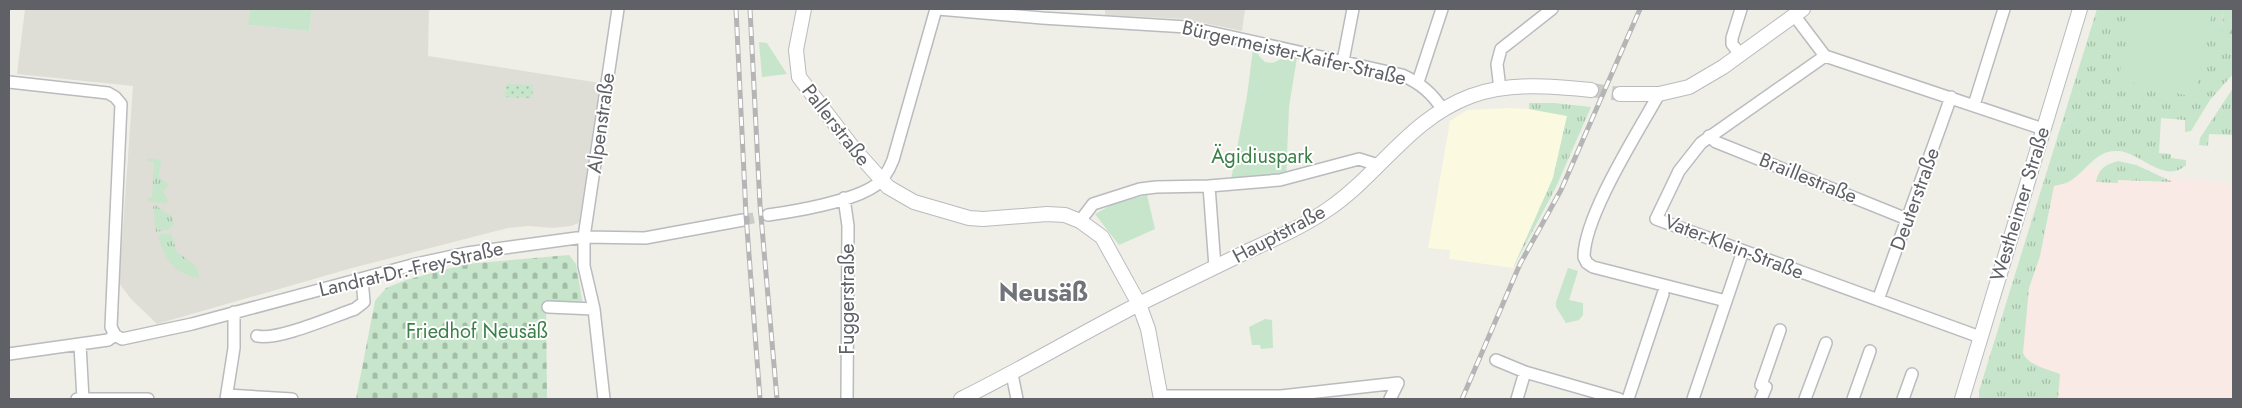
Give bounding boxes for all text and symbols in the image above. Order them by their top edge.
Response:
street label: Bürgermeister-Kaifer-Straße [1179,13,1409,93]
street label: Alpenstraße [580,71,622,175]
street label: Pallerstraße [795,78,877,172]
street label: Westheimer Straße [1983,123,2057,285]
park label: Ägidiuspark [1211,142,1313,171]
street label: Deuterstraße [1883,144,1947,254]
street label: Braillestraße [1755,145,1861,211]
street label: Hauptstraße [1227,197,1331,271]
street label: Vater-Klein-Straße [1660,207,1808,287]
street label: Landrat-Dr.-Frey-Straße [316,234,506,304]
street label: Fuggerstraße [833,244,862,355]
district label: Neusäß [999,274,1088,310]
park label: Friedhof Neusäß [406,317,548,346]

